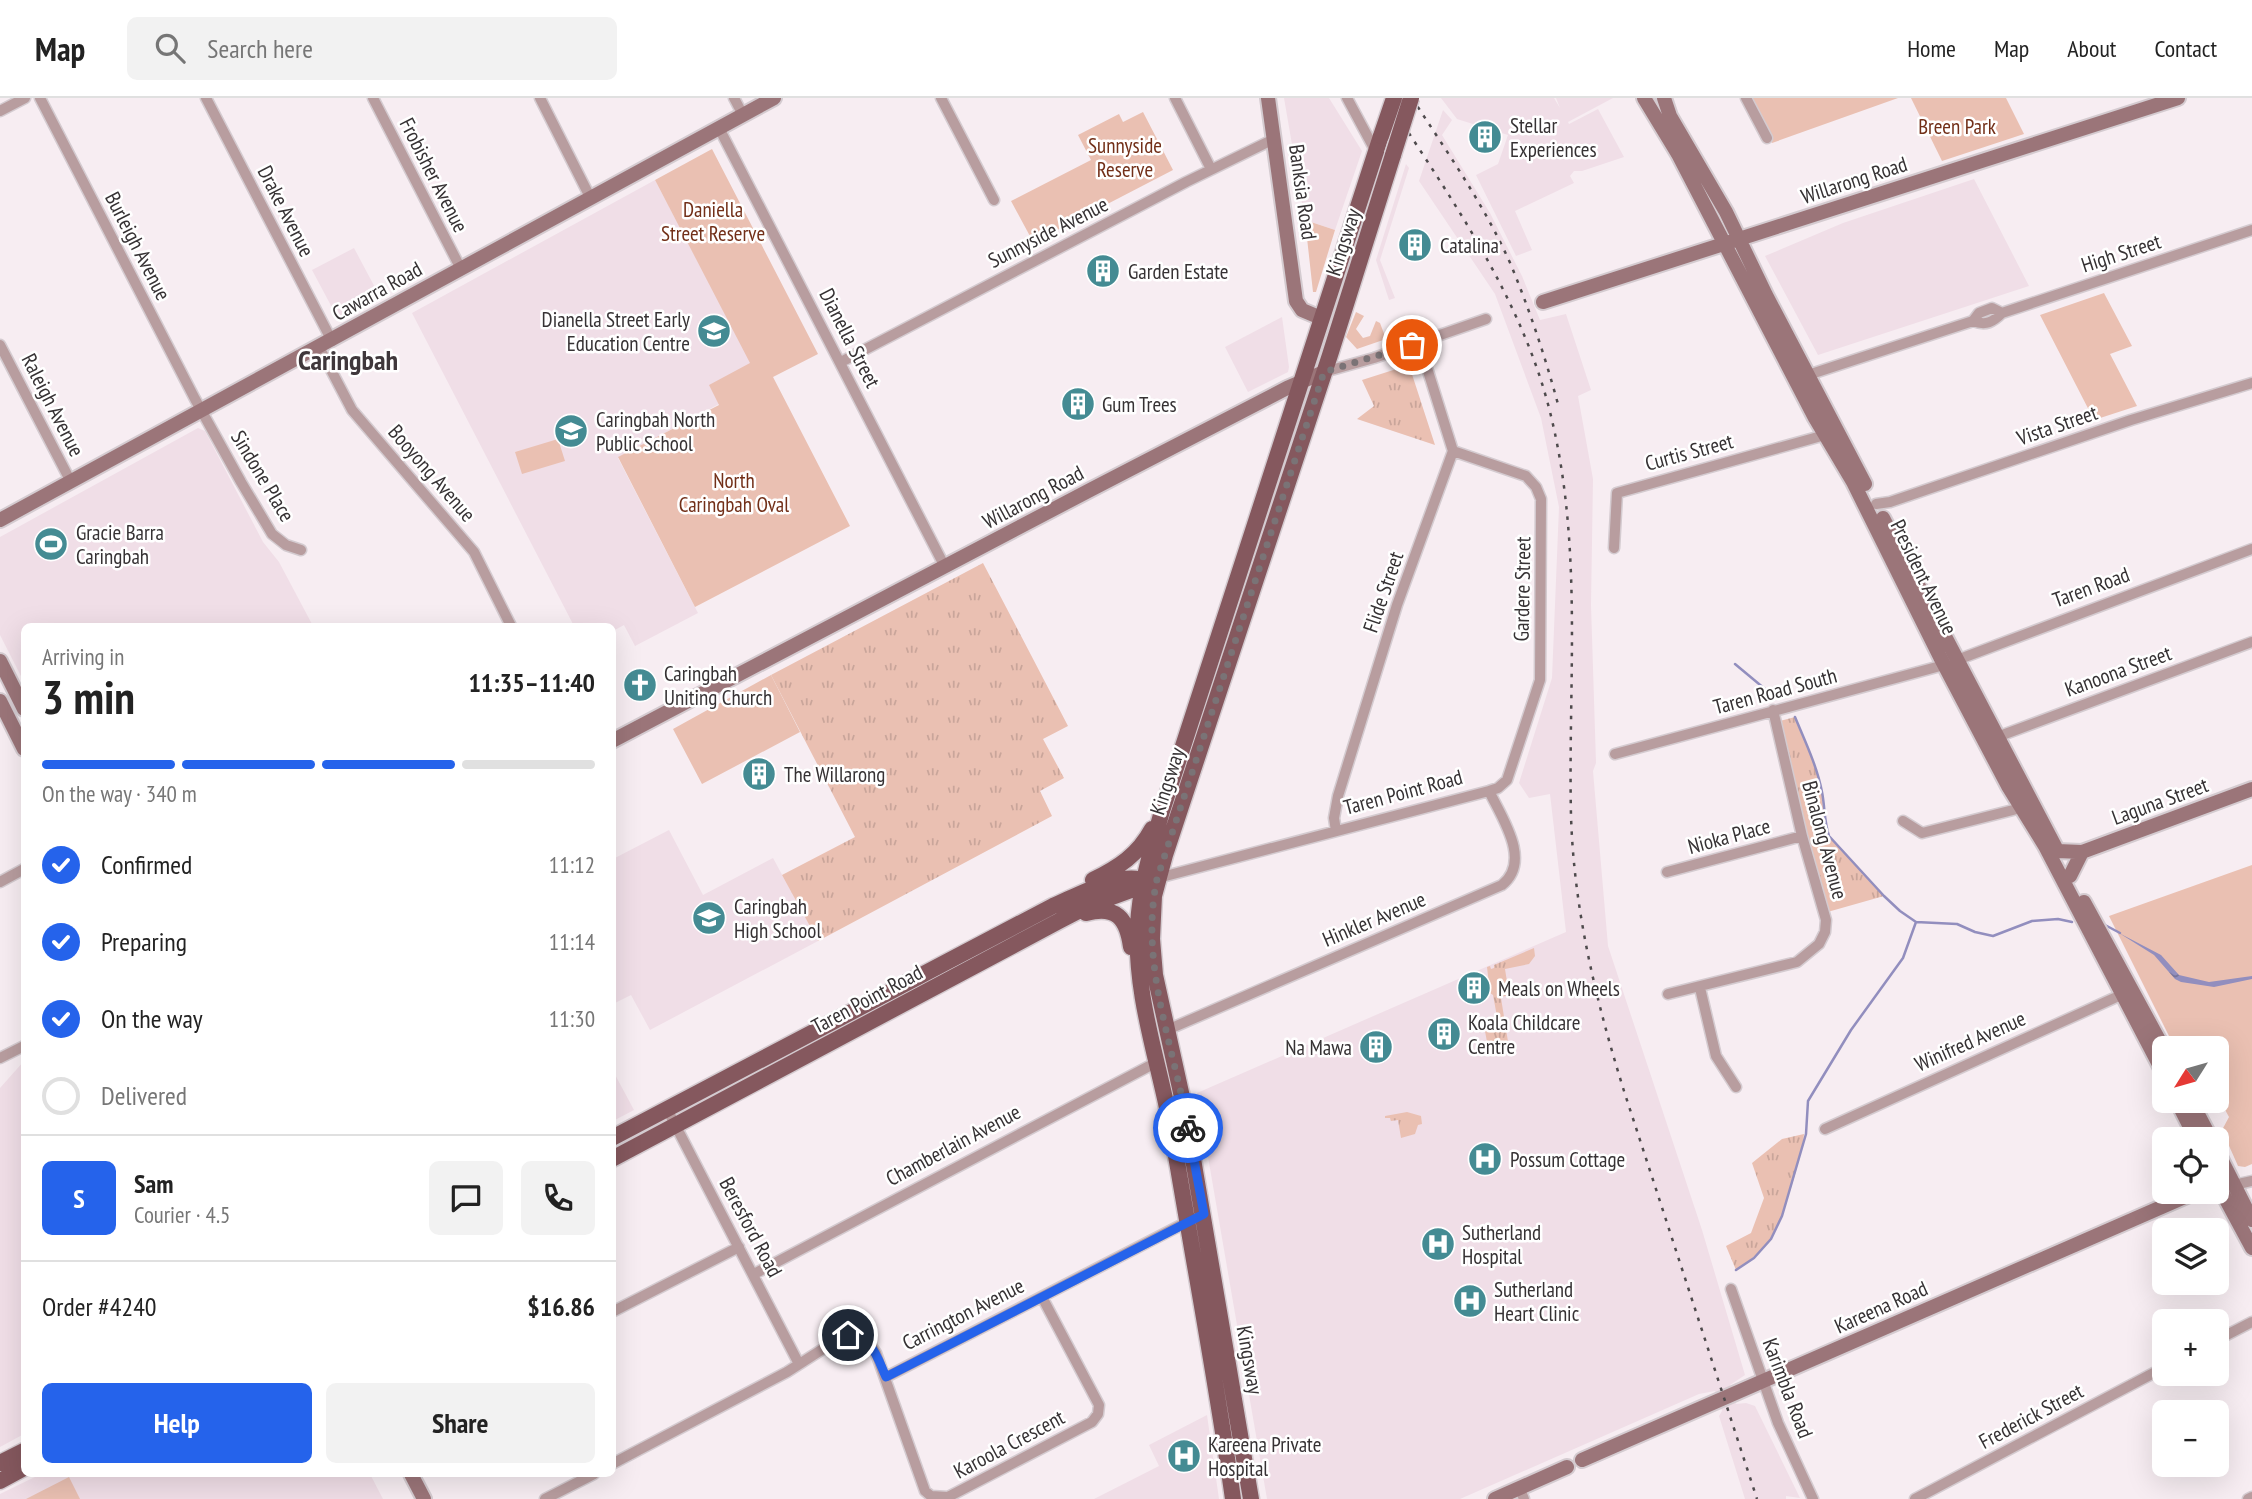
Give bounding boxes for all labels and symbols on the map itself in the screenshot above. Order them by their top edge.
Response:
place label: Stellar Experiences [1510,112,1597,163]
street label: Frobisher Avenue [394,113,474,237]
park label: Breen Park [1918,113,1996,140]
building icon: Stellar Experiences [1466,118,1504,156]
park label: Sunnyside Reserve [1088,132,1162,183]
street label: Banksia Road [1283,143,1323,241]
street label: Willarong Road [1797,150,1911,210]
street label: Drake Avenue [252,161,320,261]
street label: Burleigh Avenue [99,187,177,305]
street label: Sunnyside Avenue [984,190,1112,274]
park label: Daniella Street Reserve [661,196,765,247]
street label: Kingsway [1319,205,1367,279]
building icon: Catalina [1396,226,1434,264]
street label: High Street [2078,227,2164,279]
place label: Catalina [1440,232,1499,259]
building icon: Garden Estate [1084,252,1122,290]
street label: Cawarra Road [327,255,427,327]
place label: Garden Estate [1128,258,1229,285]
street label: Dianella Street [813,284,887,392]
place label: Dianella Street Early Education Centre [542,306,690,357]
school or university icon: Dianella Street Early Education Centre [695,312,733,350]
pin [1382,315,1442,375]
district label: Caringbah [298,341,398,378]
street label: Raleigh Avenue [16,349,90,461]
building icon: Gum Trees [1059,385,1097,423]
place label: Gum Trees [1102,391,1177,418]
street label: Vista Street [2012,399,2101,452]
place label: Caringbah North Public School [596,406,715,457]
school or university icon: Caringbah North Public School [552,412,590,450]
street label: Booyong Avenue [382,419,482,527]
street label: Sindone Place [225,425,301,527]
street label: Curtis Street [1642,427,1736,477]
street label: Willarong Road [978,459,1088,535]
park label: North Caringbah Oval [679,467,789,518]
street label: President Avenue [1885,515,1963,639]
place label: Gracie Barra Caringbah [76,519,164,570]
sports icon: Gracie Barra Caringbah [32,525,70,563]
street label: Gardere Street [1508,536,1536,642]
street label: Flide Street [1357,548,1409,636]
street label: Taren Road [2049,561,2133,613]
street label: Kanoona Street [2061,639,2175,703]
place label: Caringbah Uniting Church [664,660,772,711]
street label: Taren Road South [1710,662,1840,720]
church icon: Caringbah Uniting Church [621,666,659,704]
street label: Kingsway [1143,744,1191,818]
building icon: The Willarong [740,755,778,793]
place label: The Willarong [784,761,885,788]
street label: Taren Point Road [1341,763,1465,821]
street label: Laguna Street [2108,771,2212,831]
street label: Binalong Avenue [1796,778,1854,902]
street label: Nioka Place [1685,812,1773,860]
street label: Hinkler Avenue [1318,885,1430,953]
place label: Caringbah High School [734,893,821,944]
school or university icon: Caringbah High School [690,899,728,937]
street label: Taren Point Road [807,958,927,1040]
building icon: Meals on Wheels [1455,969,1493,1007]
place label: Meals on Wheels [1498,975,1620,1002]
street label: Winifred Avenue [1910,1005,2030,1077]
place label: Koala Childcare Centre [1468,1009,1580,1060]
building icon: Koala Childcare Centre [1425,1015,1463,1053]
building icon: Na Mawa [1357,1028,1395,1066]
place label: Na Mawa [1285,1034,1352,1061]
north arrow [2152,1036,2230,1113]
courier [1153,1093,1223,1163]
street label: Chamberlain Avenue [881,1098,1025,1192]
hospital icon: Possum Cottage [1466,1140,1504,1178]
place label: Possum Cottage [1510,1146,1625,1173]
street label: Beresford Road [713,1172,789,1282]
place label: Sutherland Hospital [1462,1219,1541,1270]
hospital icon: Sutherland Hospital [1419,1225,1457,1263]
street label: Carrington Avenue [898,1272,1028,1356]
street label: Kareena Road [1830,1275,1932,1339]
place label: Sutherland Heart Clinic [1494,1276,1580,1327]
hospital icon: Sutherland Heart Clinic [1451,1282,1489,1320]
pin [818,1305,878,1365]
street label: Kingsway [1231,1324,1269,1396]
street label: Karimbla Road [1757,1334,1819,1442]
street label: Frederick Street [1974,1377,2088,1455]
street label: Karoola Crescent [949,1403,1069,1484]
place label: Kareena Private Hospital [1208,1431,1321,1482]
hospital icon: Kareena Private Hospital [1165,1437,1203,1475]

